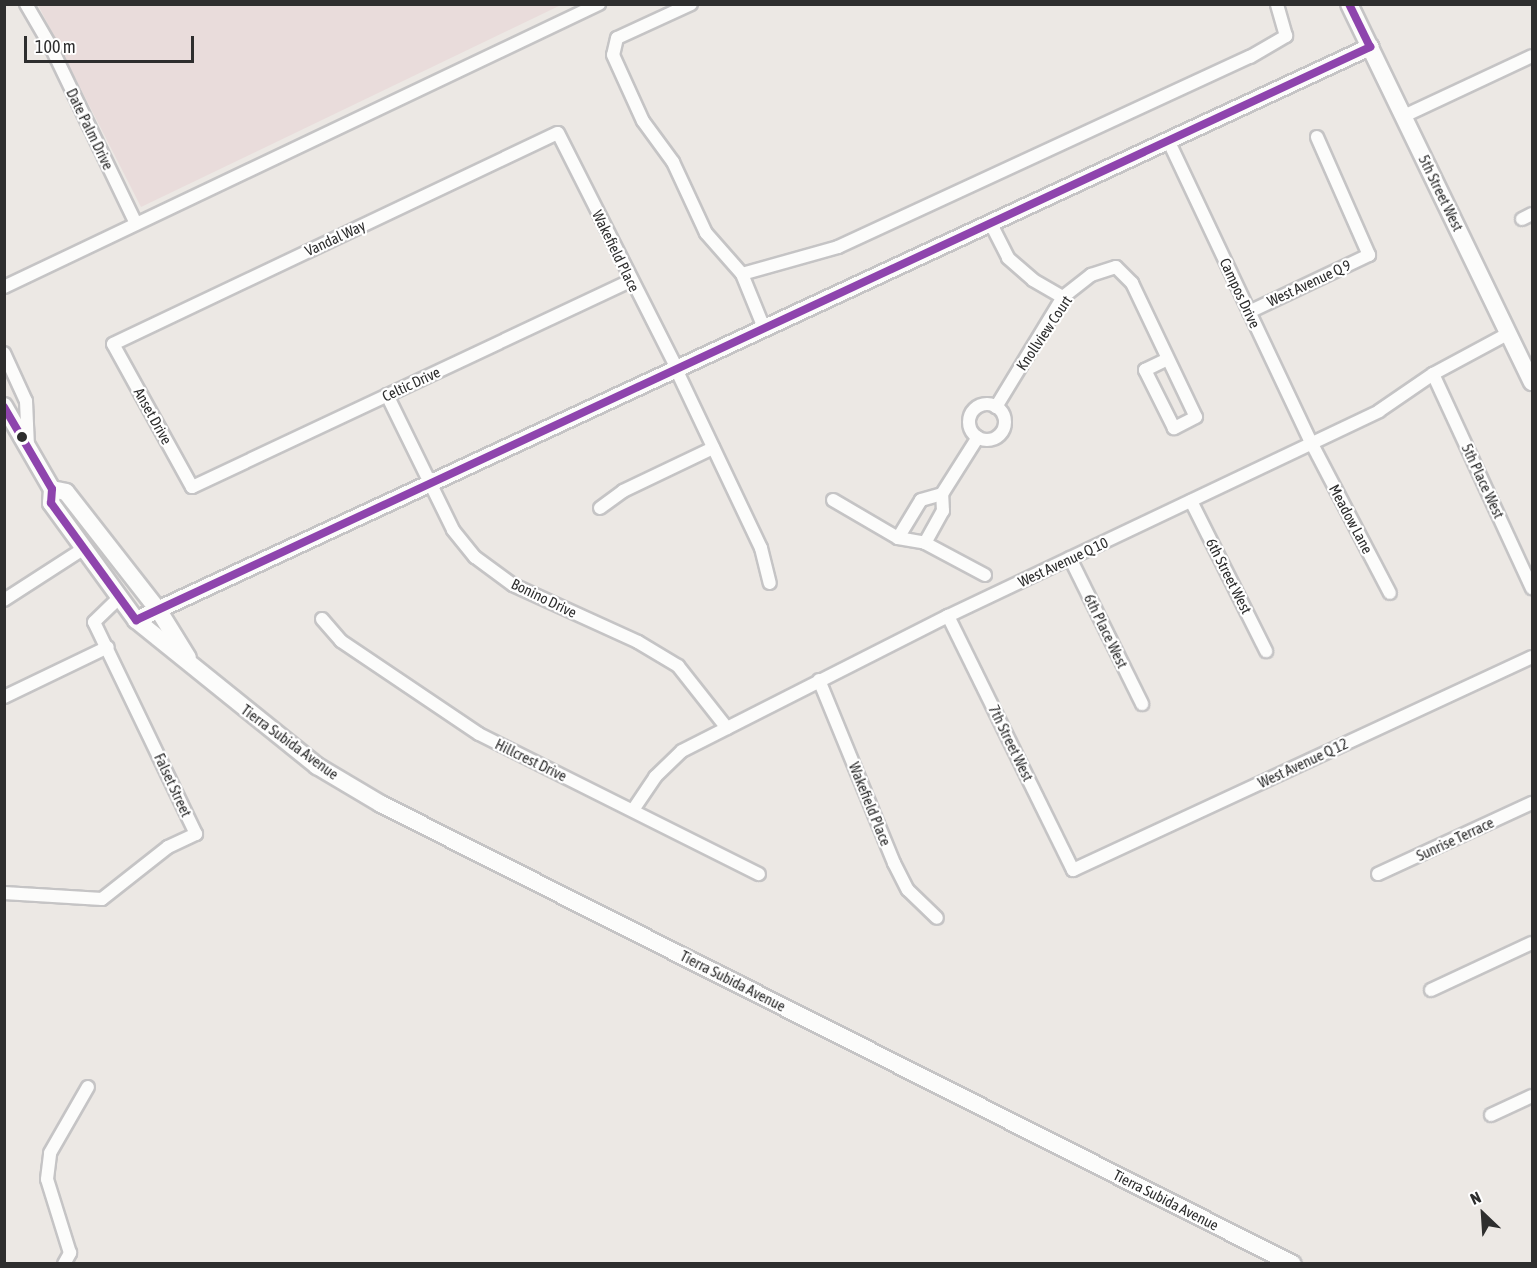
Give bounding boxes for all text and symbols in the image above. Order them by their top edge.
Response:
scale bar [27,24,196,62]
text: 100 m [35,36,76,57]
street label: Date Palm Drive [63,85,117,173]
street label: 5th Street West [1415,152,1467,234]
street label: Wakefield Place [588,207,644,295]
street label: Vandal Way [302,216,368,260]
street label: Campos Drive [1216,255,1264,331]
street label: West Avenue Q 9 [1264,256,1354,310]
street label: Knollview Court [1012,292,1076,374]
street label: Celtic Drive [379,363,443,405]
street label: Anset Drive [130,384,176,448]
unlabelled marker [16,431,28,443]
street label: 5th Place West [1458,441,1508,521]
street label: Meadow Lane [1325,481,1377,557]
street label: West Avenue Q 10 [1015,533,1111,591]
street label: 6th Street West [1202,535,1256,617]
street label: Bonino Drive [508,574,580,622]
street label: 6th Place West [1080,591,1132,671]
street label: Tierra Subida Avenue [238,701,342,783]
street label: 7th Street West [985,702,1037,784]
street label: West Avenue Q 12 [1255,734,1351,792]
street label: Hillcrest Drive [492,735,570,785]
street label: Falset Street [150,750,196,820]
street label: Wakefield Place [845,760,895,848]
street label: Sunrise Terrace [1413,813,1497,865]
street label: Tierra Subida Avenue [677,947,789,1015]
street label: Tierra Subida Avenue [1110,1166,1222,1234]
north arrow [1453,1184,1513,1244]
text: N [1467,1188,1483,1208]

